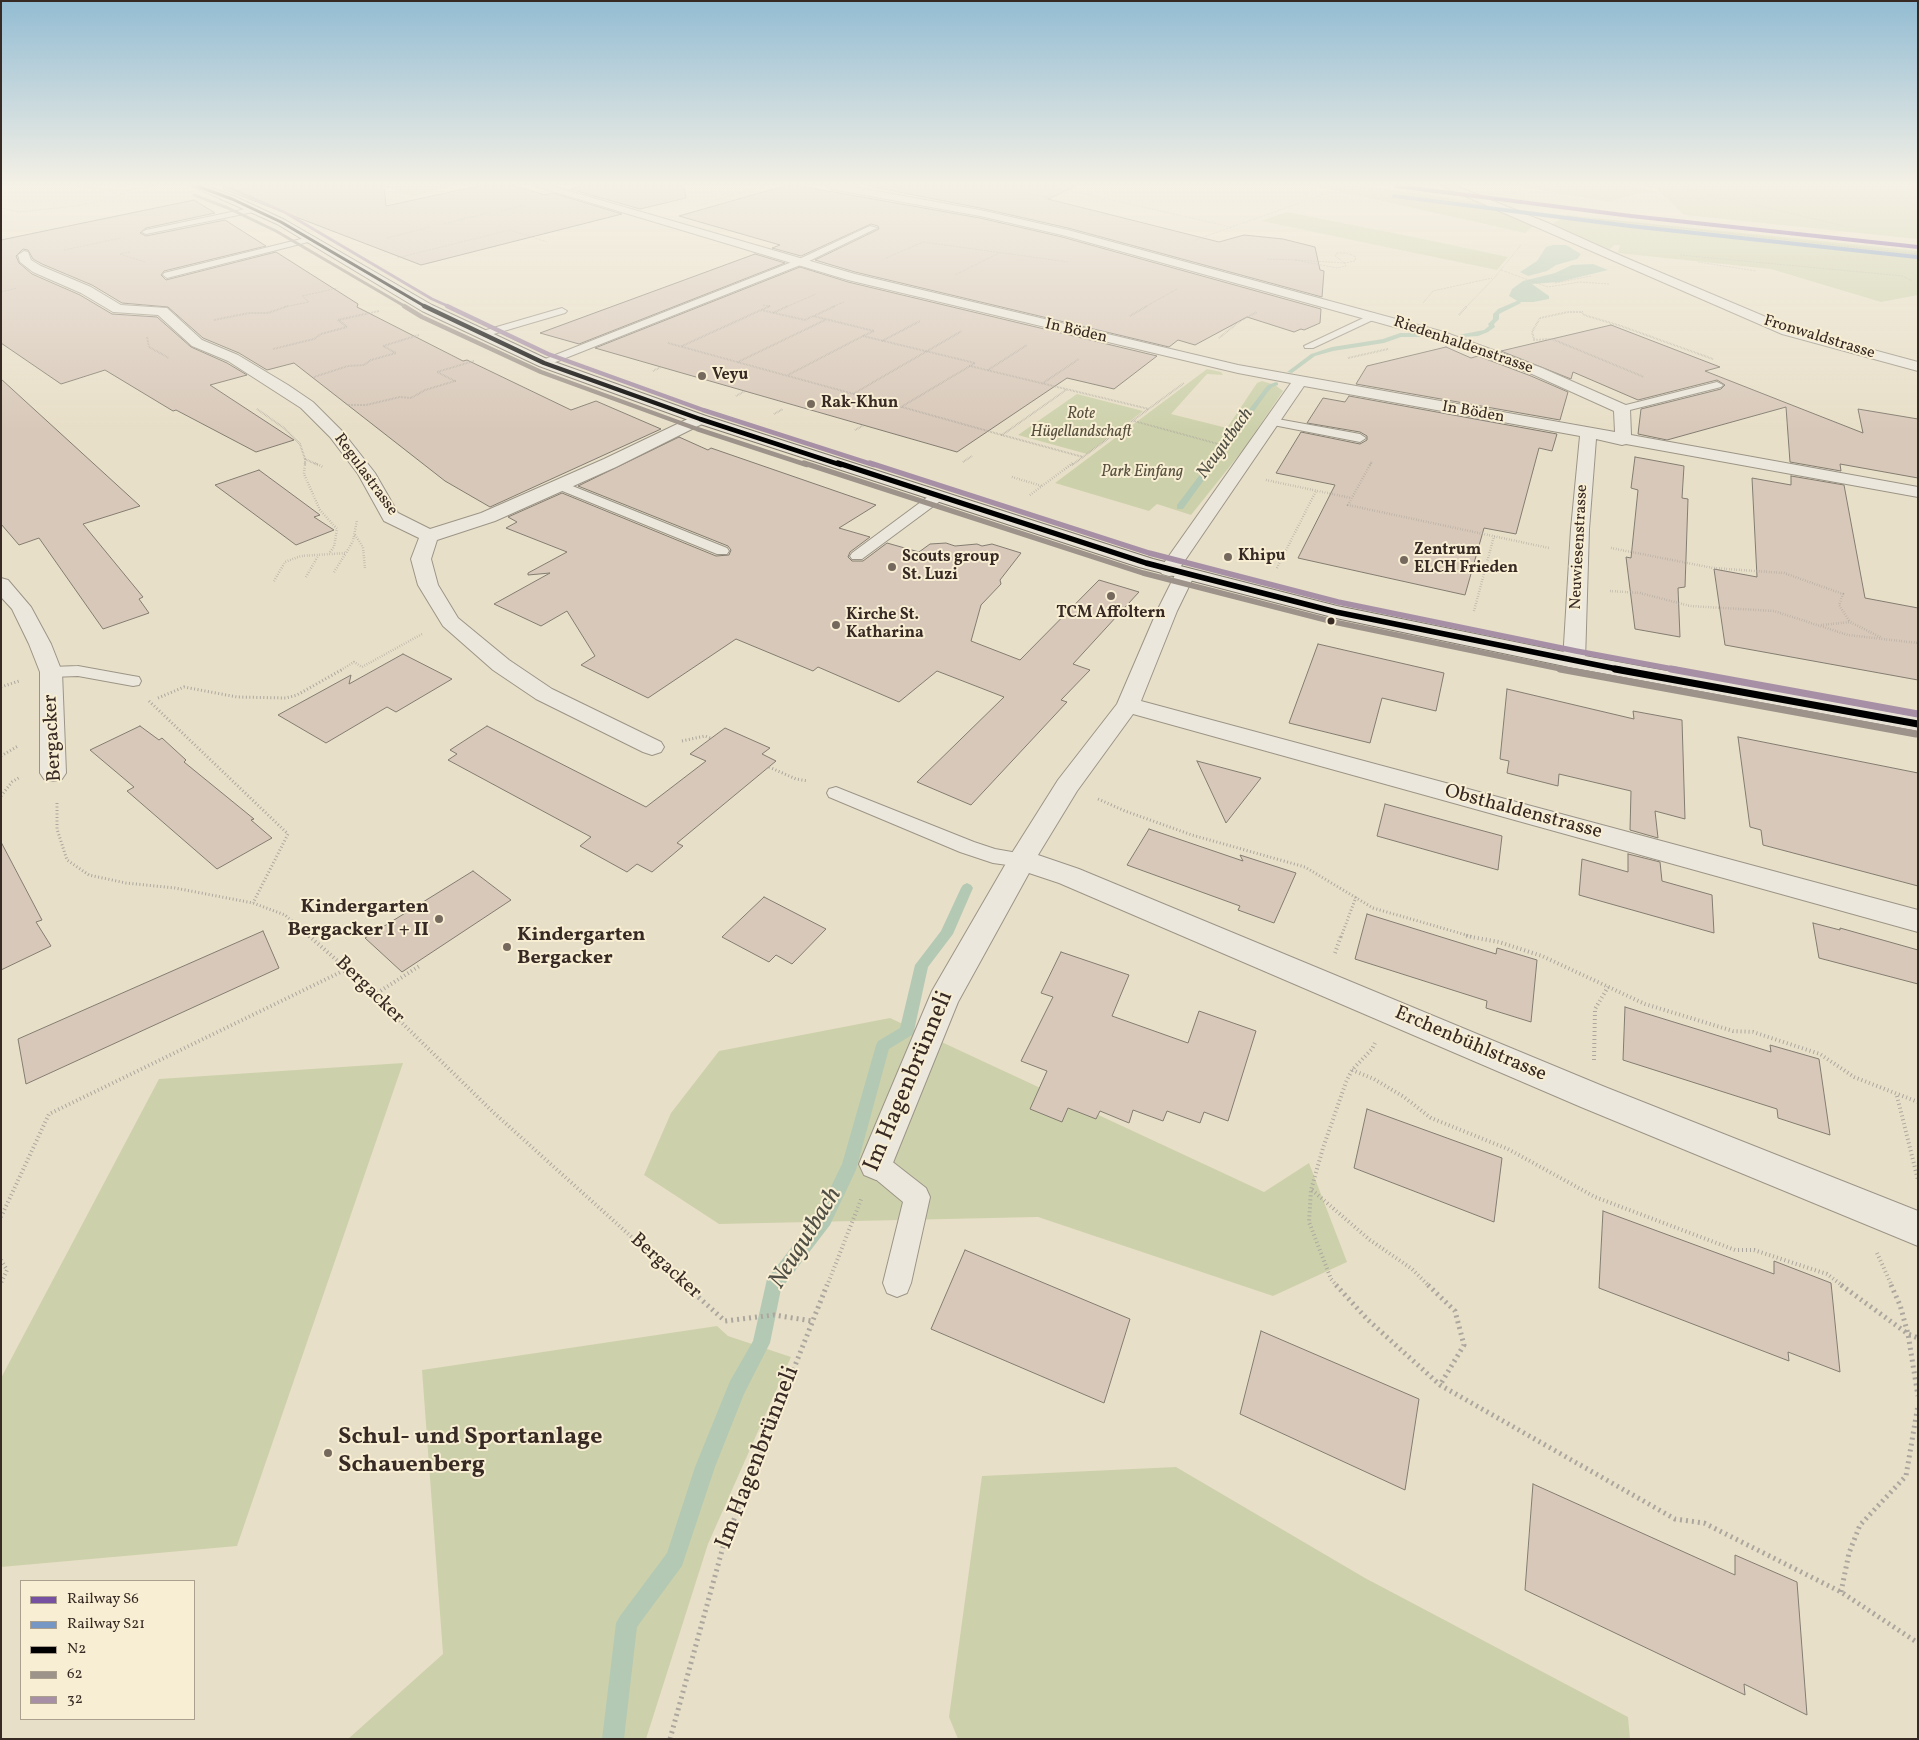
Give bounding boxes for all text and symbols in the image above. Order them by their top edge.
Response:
street label: Fronwaldstrasse [1761,312,1877,364]
street label: Riedenhaldenstrasse [1391,313,1535,379]
street label: In Böden [1043,316,1109,348]
place label: Veyu [712,366,748,386]
marker: Veyu [696,370,708,382]
place label: Rak-Khun [821,394,898,414]
marker: Rak-Khun [805,398,817,410]
street label: In Böden [1440,398,1506,428]
water label: Neugutbach [1193,404,1259,484]
park label: Rote Hügellandschaft [1030,405,1132,443]
street label: Regulastrasse [329,430,401,520]
park label: Park Einfang [1101,463,1183,483]
street label: Neuwiesenstrasse [1567,484,1593,610]
place label: Zentrum ELCH Frieden [1414,541,1518,579]
place label: Khipu [1238,547,1286,567]
place label: Scouts group St. Luzi [902,548,999,586]
marker: Khipu [1222,551,1234,563]
marker: Zentrum ELCH Frieden [1398,554,1410,566]
marker: Scouts group St. Luzi [886,561,898,573]
marker: TCM Affoltern [1105,590,1117,602]
place label: TCM Affoltern [1056,604,1166,624]
place label: Kirche St. Katharina [846,606,924,644]
unlabelled marker [1326,616,1336,626]
marker: Kirche St. Katharina [830,619,842,631]
street label: Bergacker [40,694,68,782]
street label: Obsthaldenstrasse [1442,780,1604,846]
place label: Kindergarten Bergacker I + II [287,896,429,943]
marker: Kindergarten Bergacker I + II [433,913,445,925]
place label: Kindergarten Bergacker [517,924,646,971]
marker: Kindergarten Bergacker [501,941,513,953]
street label: Bergacker [329,952,409,1030]
street label: Im Hagenbrünneli [859,987,961,1177]
street label: Erchenbühlstrasse [1390,1002,1550,1088]
water label: Neugutbach [764,1183,850,1295]
street label: Bergacker [624,1229,706,1305]
street label: Im Hagenbrünneli [711,1362,807,1554]
place label: Schul- und Sportanlage Schauenberg [338,1425,603,1481]
marker: Schul- und Sportanlage Schauenberg [322,1447,334,1459]
legend [20,1580,195,1720]
text: Railway S6 [67,1589,139,1610]
text: Railway S21 [67,1614,145,1635]
text: N2 [67,1639,86,1660]
text: 62 [67,1664,83,1685]
text: 32 [67,1689,83,1710]

